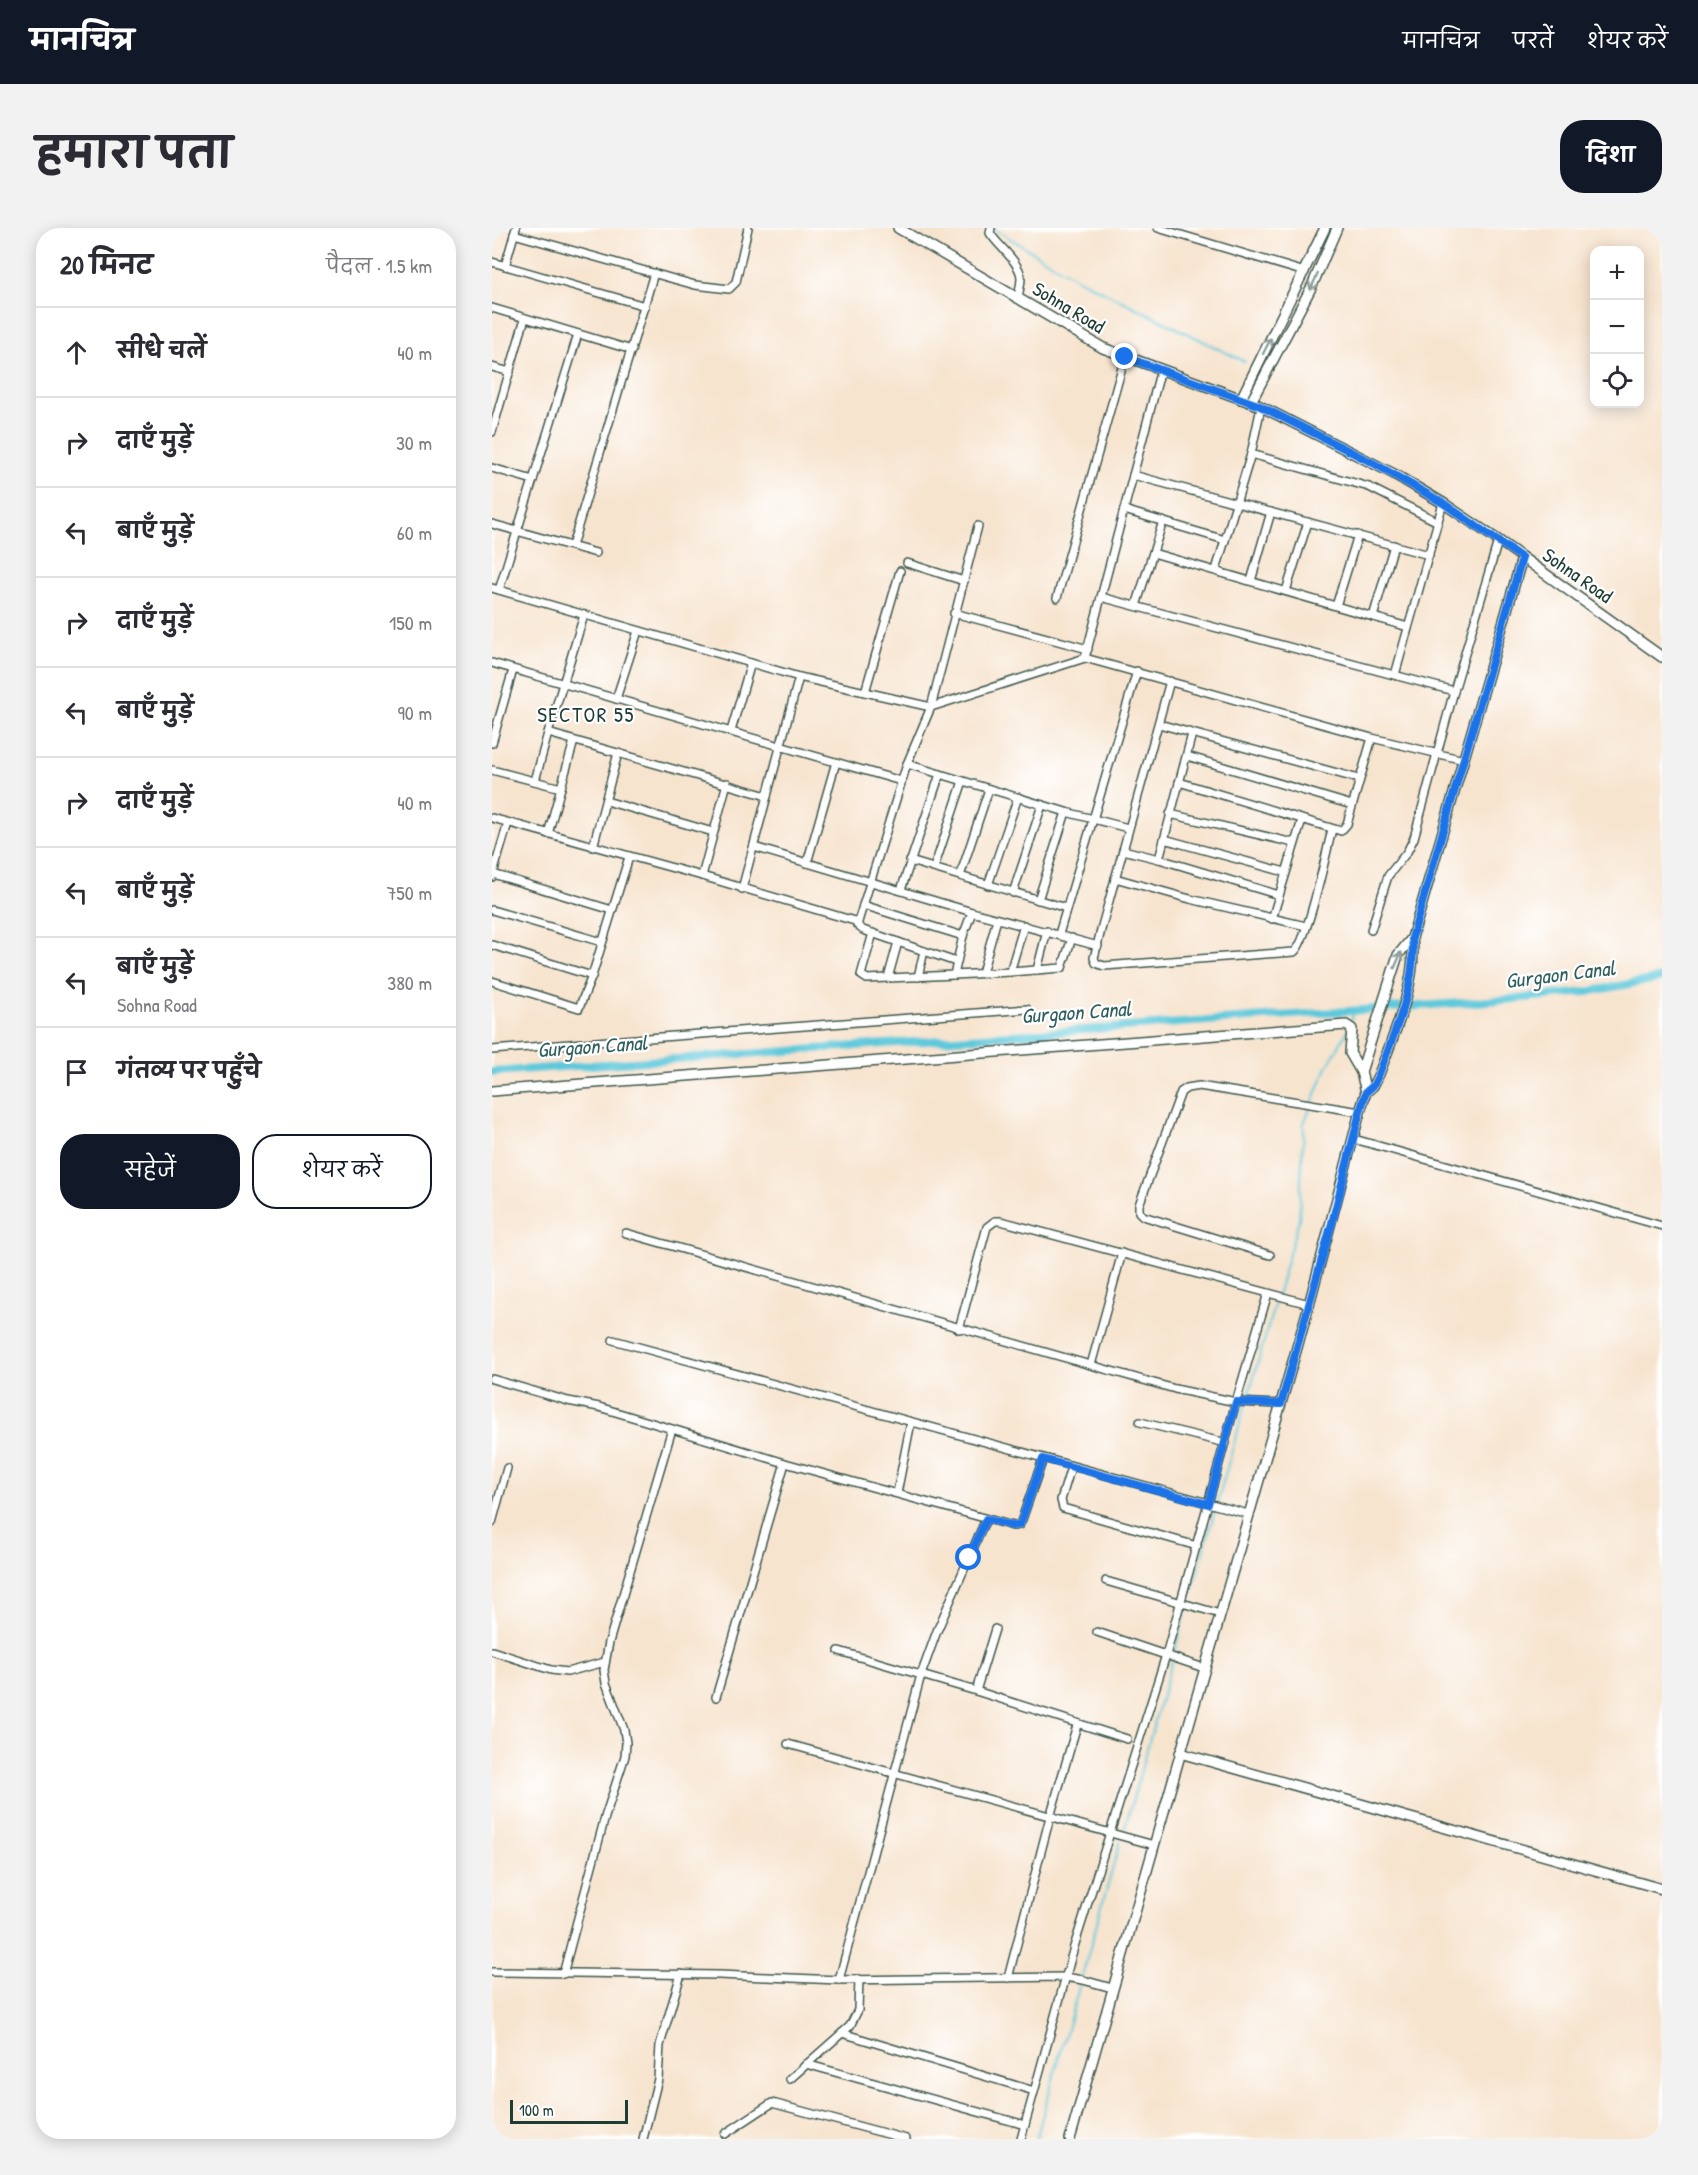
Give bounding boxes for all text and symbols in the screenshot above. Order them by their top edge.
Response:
text: मानचित्र [30,21,134,59]
text: मानचित्र [1403,26,1480,55]
text: परतें [1513,26,1554,55]
text: शेयर करें [1587,26,1668,55]
button: दिशा [1560,120,1662,193]
text: हमारा पता [36,123,232,180]
map controls [1590,246,1644,408]
button: + [1590,246,1644,300]
text: 20 मिनट [60,247,153,282]
text: पैदल · 1.5 km [326,252,432,279]
one-way arrow [1307,272,1319,290]
street label: Sohna Road [1028,275,1110,339]
button: − [1590,300,1644,354]
text: सीधे चलें [117,335,207,365]
icon: ahead [60,336,93,369]
one-way arrow [1262,338,1274,356]
text: 40 m [397,339,432,366]
route end [1111,343,1137,369]
button: locate [1590,354,1644,408]
text: दाएँ मुड़ें [117,425,193,455]
icon: right [60,426,93,459]
text: 30 m [396,429,432,456]
text: बाएँ मुड़ें [117,515,194,545]
icon: left [60,516,93,549]
text: 60 m [397,519,432,546]
street label: Sohna Road [1538,541,1619,609]
text: दाएँ मुड़ें [117,605,193,635]
icon: right [60,606,93,639]
text: 150 m [389,609,432,636]
text: बाएँ मुड़ें [117,695,194,725]
icon: left [60,696,93,729]
text: 90 m [398,699,432,726]
district label: SECTOR 55 [537,700,635,729]
text: दाएँ मुड़ें [117,785,193,815]
icon: right [60,786,93,819]
text: 40 m [397,789,432,816]
text: बाएँ मुड़ें [117,875,194,905]
icon: left [60,876,93,909]
text: 750 m [386,879,432,906]
text: बाएँ मुड़ें [117,951,194,981]
one-way arrow [1393,951,1404,969]
water label: Gurgaon Canal [1504,953,1618,995]
icon: left [60,966,93,999]
text: 380 m [387,969,432,996]
text: Sohna Road [117,991,197,1018]
water label: Gurgaon Canal [1020,994,1133,1030]
water label: Gurgaon Canal [536,1028,649,1064]
text: गंतव्य पर पहुँचे [117,1055,261,1085]
icon: arrive [60,1056,93,1089]
button: सहेजें [60,1134,240,1209]
button: शेयर करें [252,1134,432,1209]
route start [955,1544,981,1570]
scale bar [510,2097,628,2124]
text: 100 m [519,2099,554,2121]

